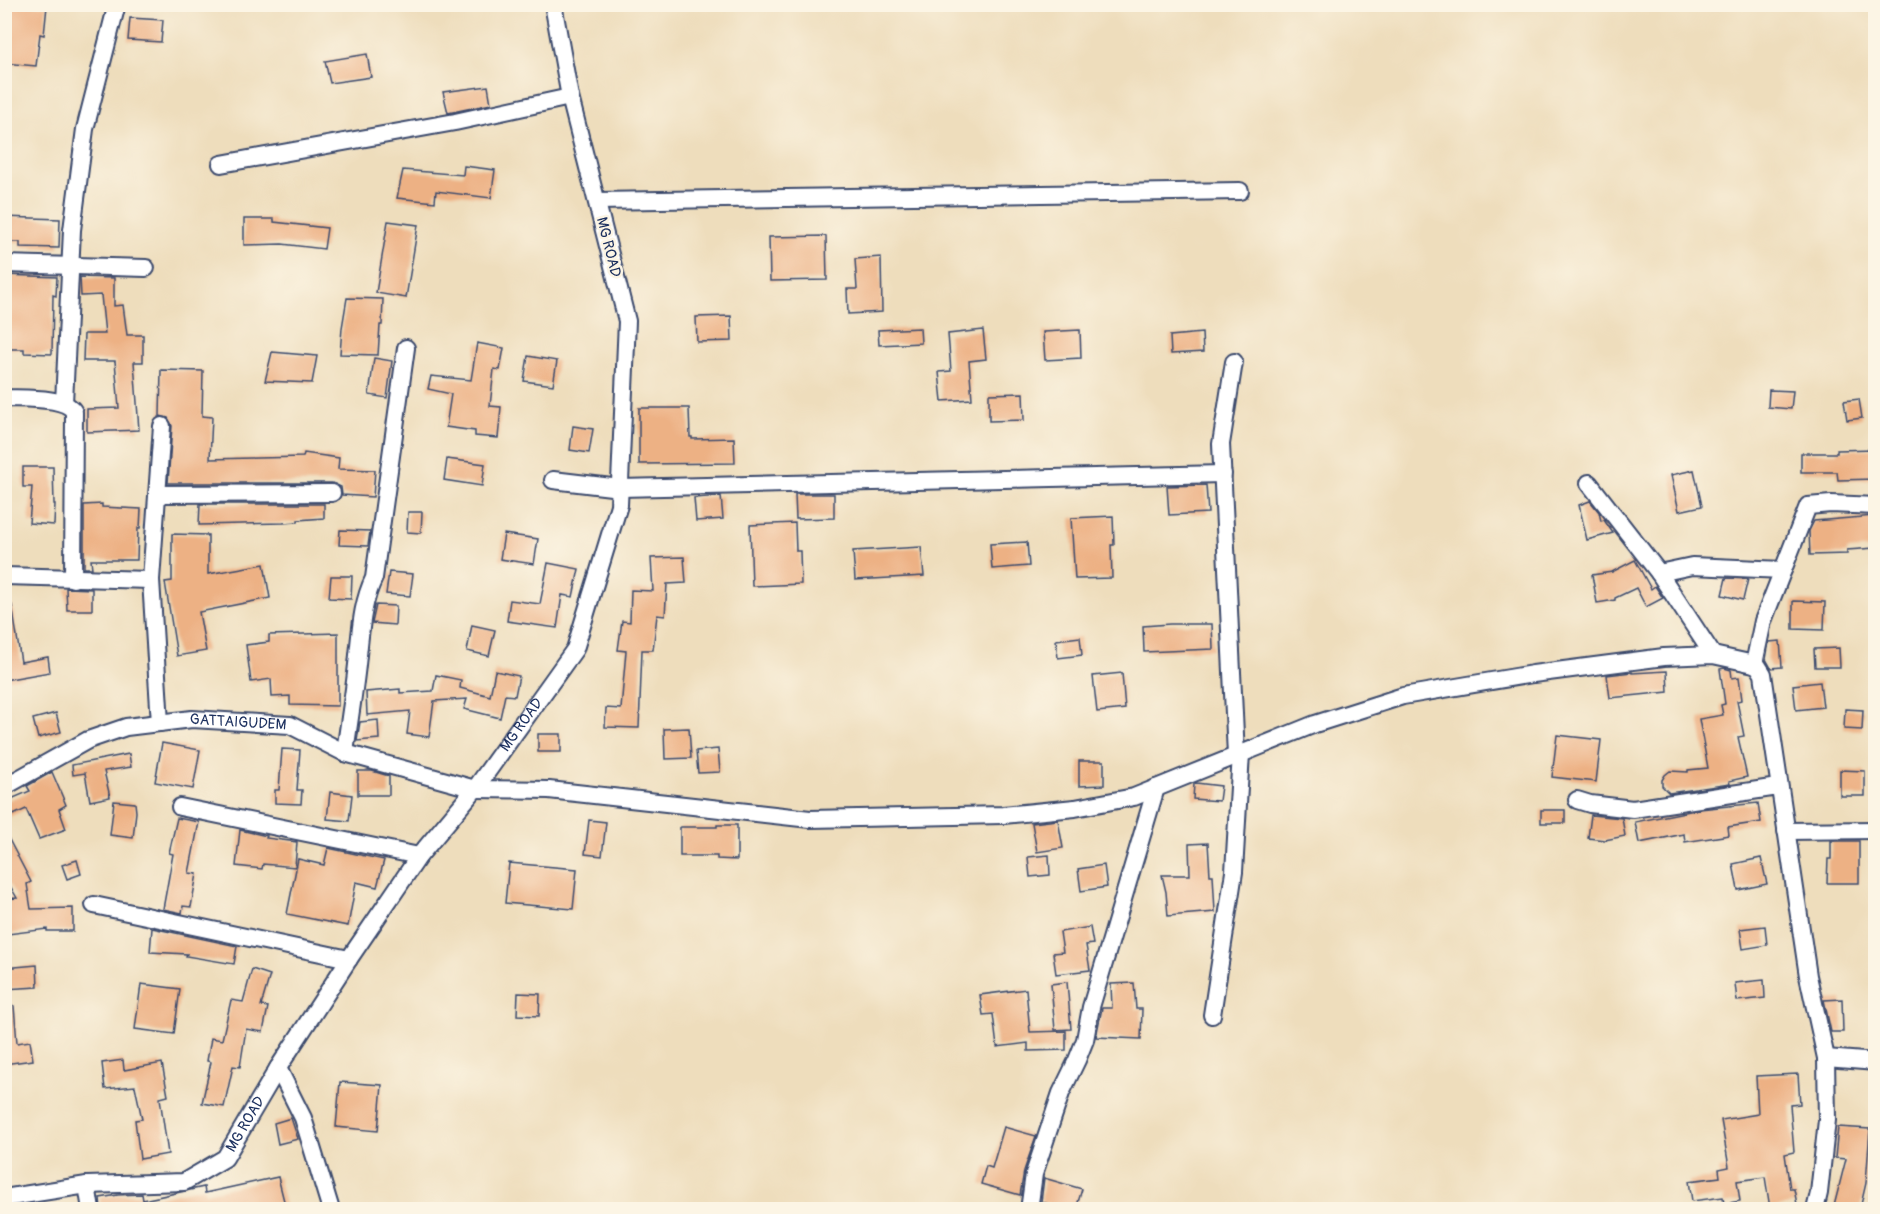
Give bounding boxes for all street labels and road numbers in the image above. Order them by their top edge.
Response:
street label: MG ROAD [592,215,625,279]
street label: MG ROAD [496,694,547,755]
street label: GATTAIGUDEM [189,710,287,735]
street label: MG ROAD [222,1093,269,1156]

